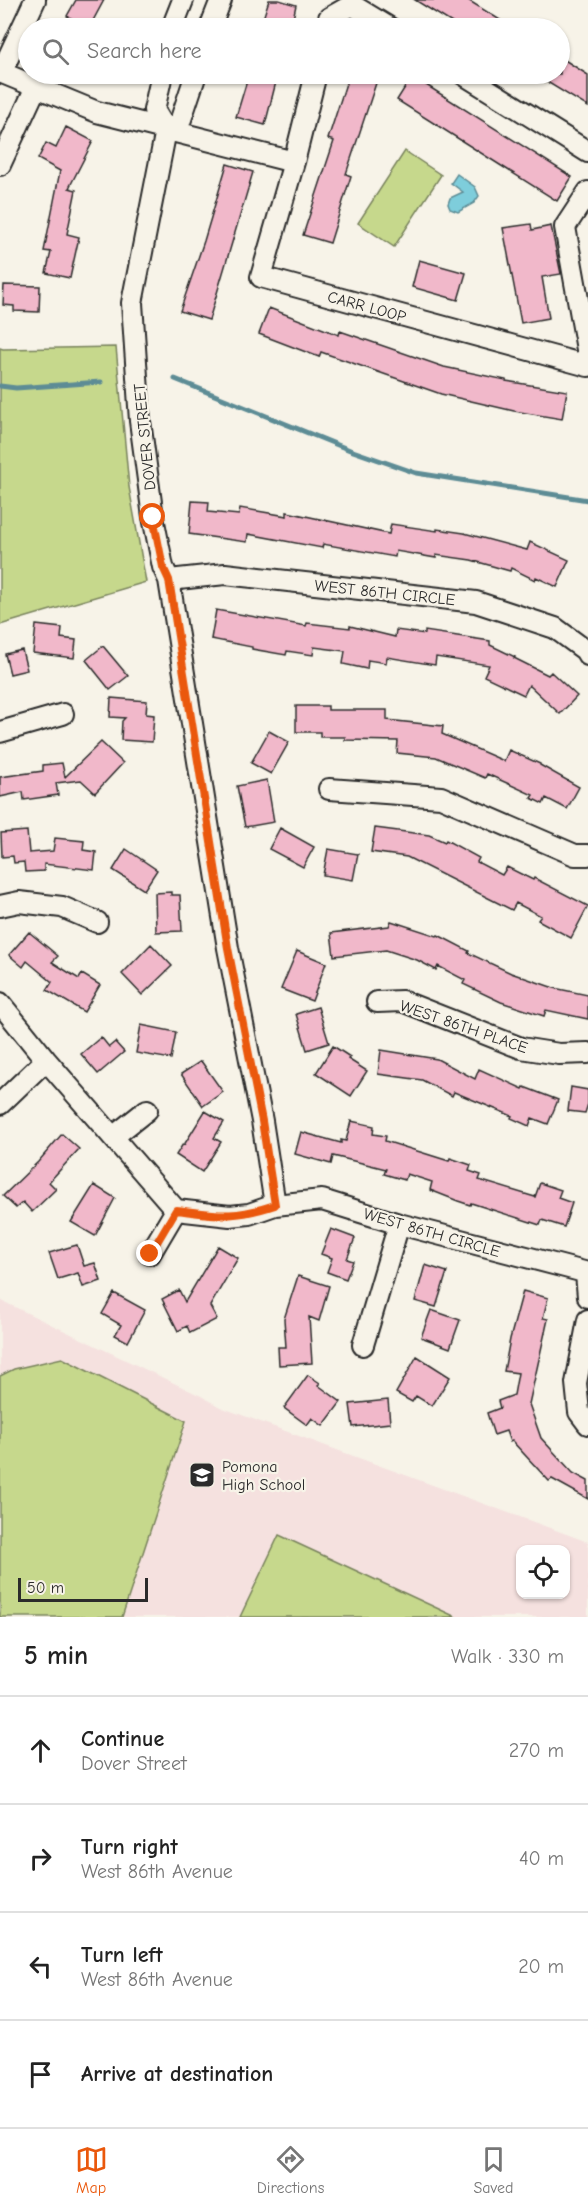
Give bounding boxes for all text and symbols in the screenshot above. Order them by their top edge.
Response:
search box [18,18,570,84]
icon: search [39,35,72,68]
text: Search here [87,38,202,64]
street label: CARR LOOP [325,288,408,326]
street label: DOVER STREET [130,382,160,491]
route start [139,503,165,529]
street label: WEST 86TH CIRCLE [314,577,456,609]
street label: WEST 86TH PLACE [397,997,530,1057]
street label: WEST 86TH CIRCLE [361,1205,502,1261]
route end [136,1240,162,1266]
place label: Pomona High School [222,1458,305,1494]
school or university icon: Pomona High School [187,1460,217,1490]
map controls [516,1545,570,1599]
button: locate [516,1545,570,1599]
scale bar [18,1575,148,1602]
text: 50 m [27,1579,64,1597]
text: 5 min [24,1641,88,1671]
text: Walk · 330 m [451,1645,564,1668]
text: Continue [81,1726,164,1752]
icon: ahead [24,1734,57,1767]
text: 270 m [509,1739,564,1762]
text: Dover Street [81,1752,187,1775]
text: Turn right [81,1834,178,1860]
icon: right [24,1842,57,1875]
text: 40 m [519,1847,564,1870]
text: West 86th Avenue [81,1860,233,1883]
text: Turn left [81,1942,163,1968]
icon: left [24,1950,57,1983]
text: 20 m [518,1955,564,1978]
text: West 86th Avenue [81,1968,233,1991]
icon: arrive [24,2058,57,2091]
text: Arrive at destination [81,2061,273,2087]
tab: Map [75,2143,108,2197]
tab: Directions [257,2143,324,2197]
tab: Saved [473,2143,513,2197]

